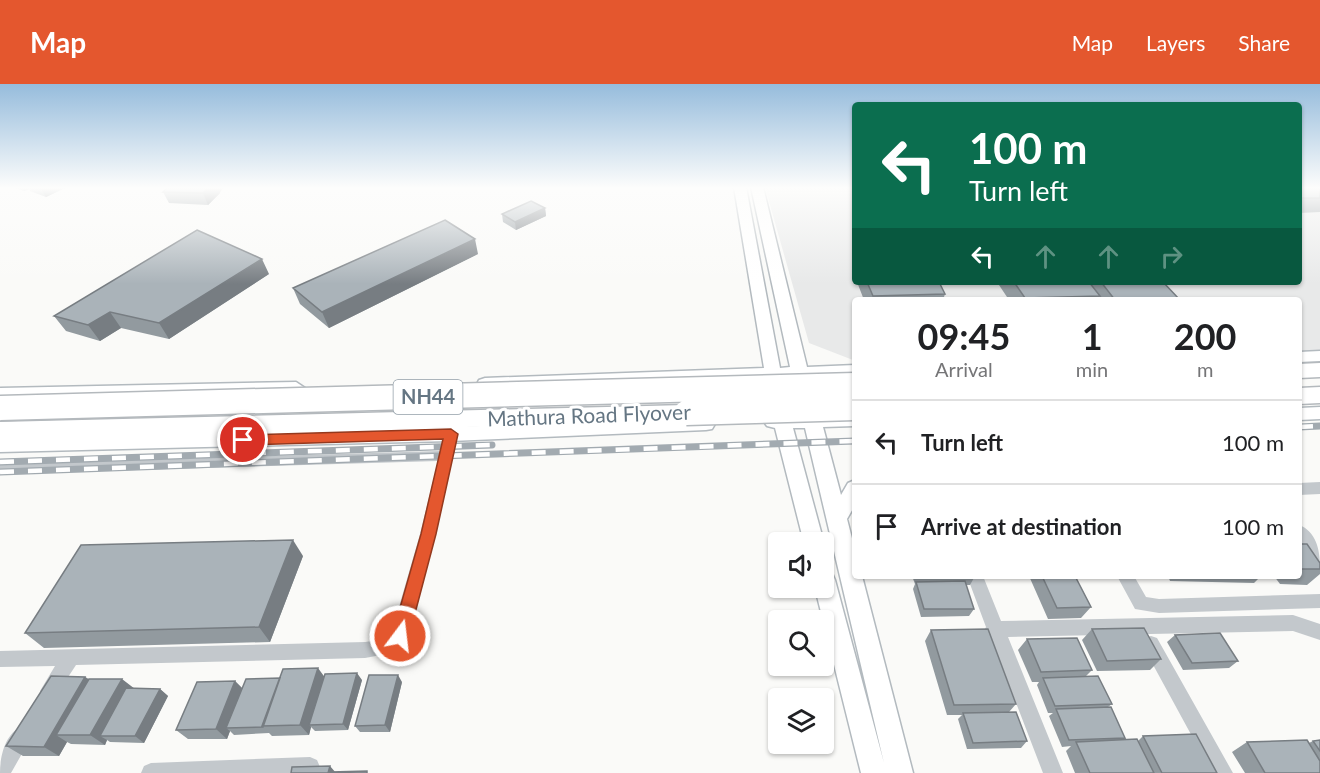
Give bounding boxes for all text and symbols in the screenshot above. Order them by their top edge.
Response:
text: Map [30,25,86,59]
text: Map [1072,30,1113,55]
text: Layers [1146,30,1205,55]
text: Share [1238,30,1290,55]
text: 100 m [969,123,1087,173]
icon: left [870,126,948,204]
text: Turn left [969,174,1068,207]
icon: left [966,240,999,273]
icon: ahead [1029,240,1062,273]
icon: ahead [1092,240,1125,273]
icon: right [1155,240,1188,273]
text: 09:45 [918,314,1010,358]
text: 1 [1082,314,1103,358]
text: 200 [1174,314,1236,358]
text: Arrival [935,357,993,381]
text: min [1076,357,1108,381]
text: m [1197,357,1213,381]
road number: NH44 [394,380,462,414]
street label: Mathura Road Flyover [487,398,692,431]
pin [217,414,268,465]
icon: arrive [226,423,259,456]
icon: left [870,426,903,459]
text: Turn left [921,429,1003,456]
text: 100 m [1222,429,1284,456]
icon: arrive [870,510,903,543]
text: Arrive at destination [921,513,1122,540]
text: 100 m [1222,513,1284,540]
map controls [768,532,834,754]
button: sound [768,532,834,598]
position arrow [368,604,432,668]
button: search [768,610,834,676]
button: layers [768,688,834,754]

